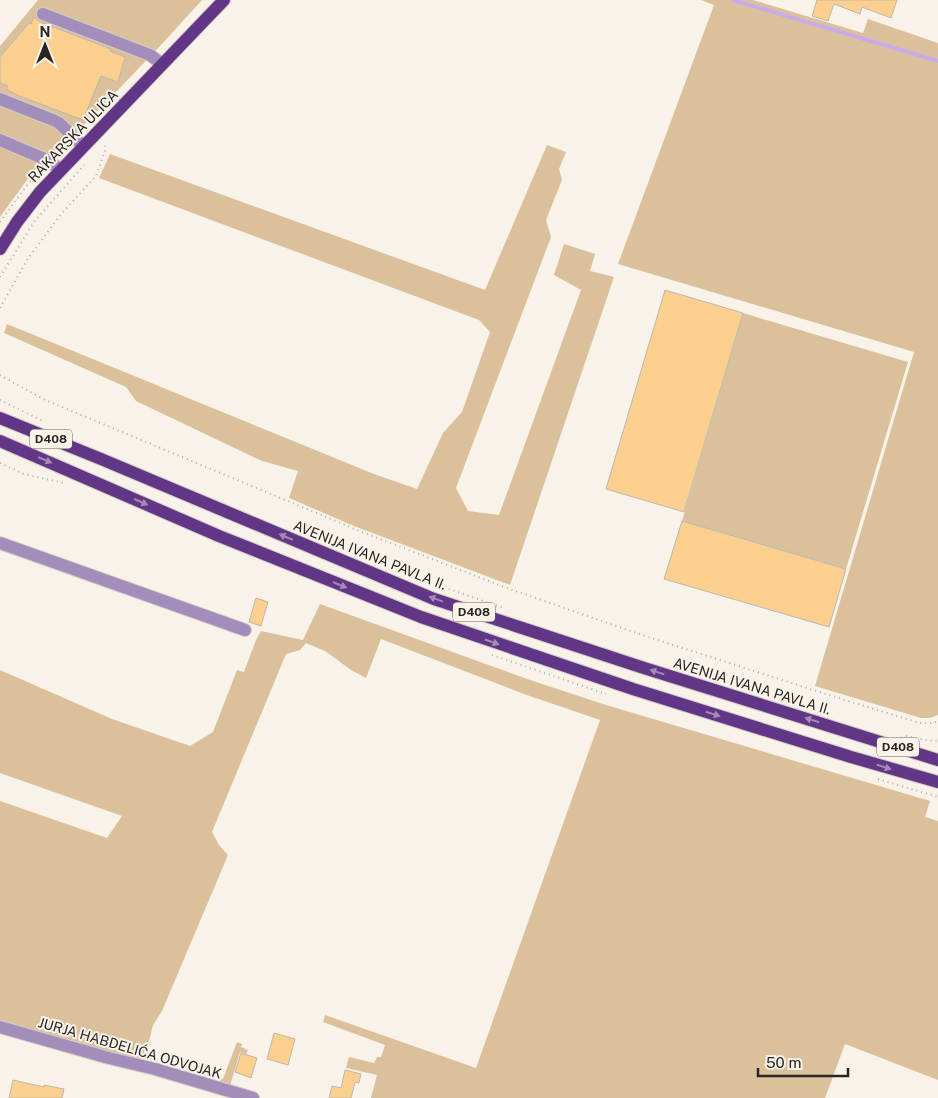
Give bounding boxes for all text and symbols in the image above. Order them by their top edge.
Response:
north arrow [20,20,70,70]
text: N [40,24,50,40]
street label: RAKARSKA ULICA [25,87,121,185]
road number: D408 [30,429,72,448]
one-way arrow [38,457,52,465]
one-way arrow [134,499,148,507]
street label: AVENIJA IVANA PAVLA II. [291,517,449,593]
one-way arrow [279,532,293,540]
one-way arrow [333,581,347,589]
one-way arrow [428,595,443,603]
road number: D408 [453,602,495,622]
one-way arrow [485,638,500,646]
street label: AVENIJA IVANA PAVLA II. [671,654,833,718]
one-way arrow [649,668,664,676]
one-way arrow [706,710,721,718]
one-way arrow [804,716,819,724]
road number: D408 [877,738,919,756]
one-way arrow [877,763,892,771]
street label: JURJA HABDELIĆA ODVOJAK [37,1012,224,1082]
scale bar [758,1046,848,1078]
text: 50 m [766,1054,801,1071]

